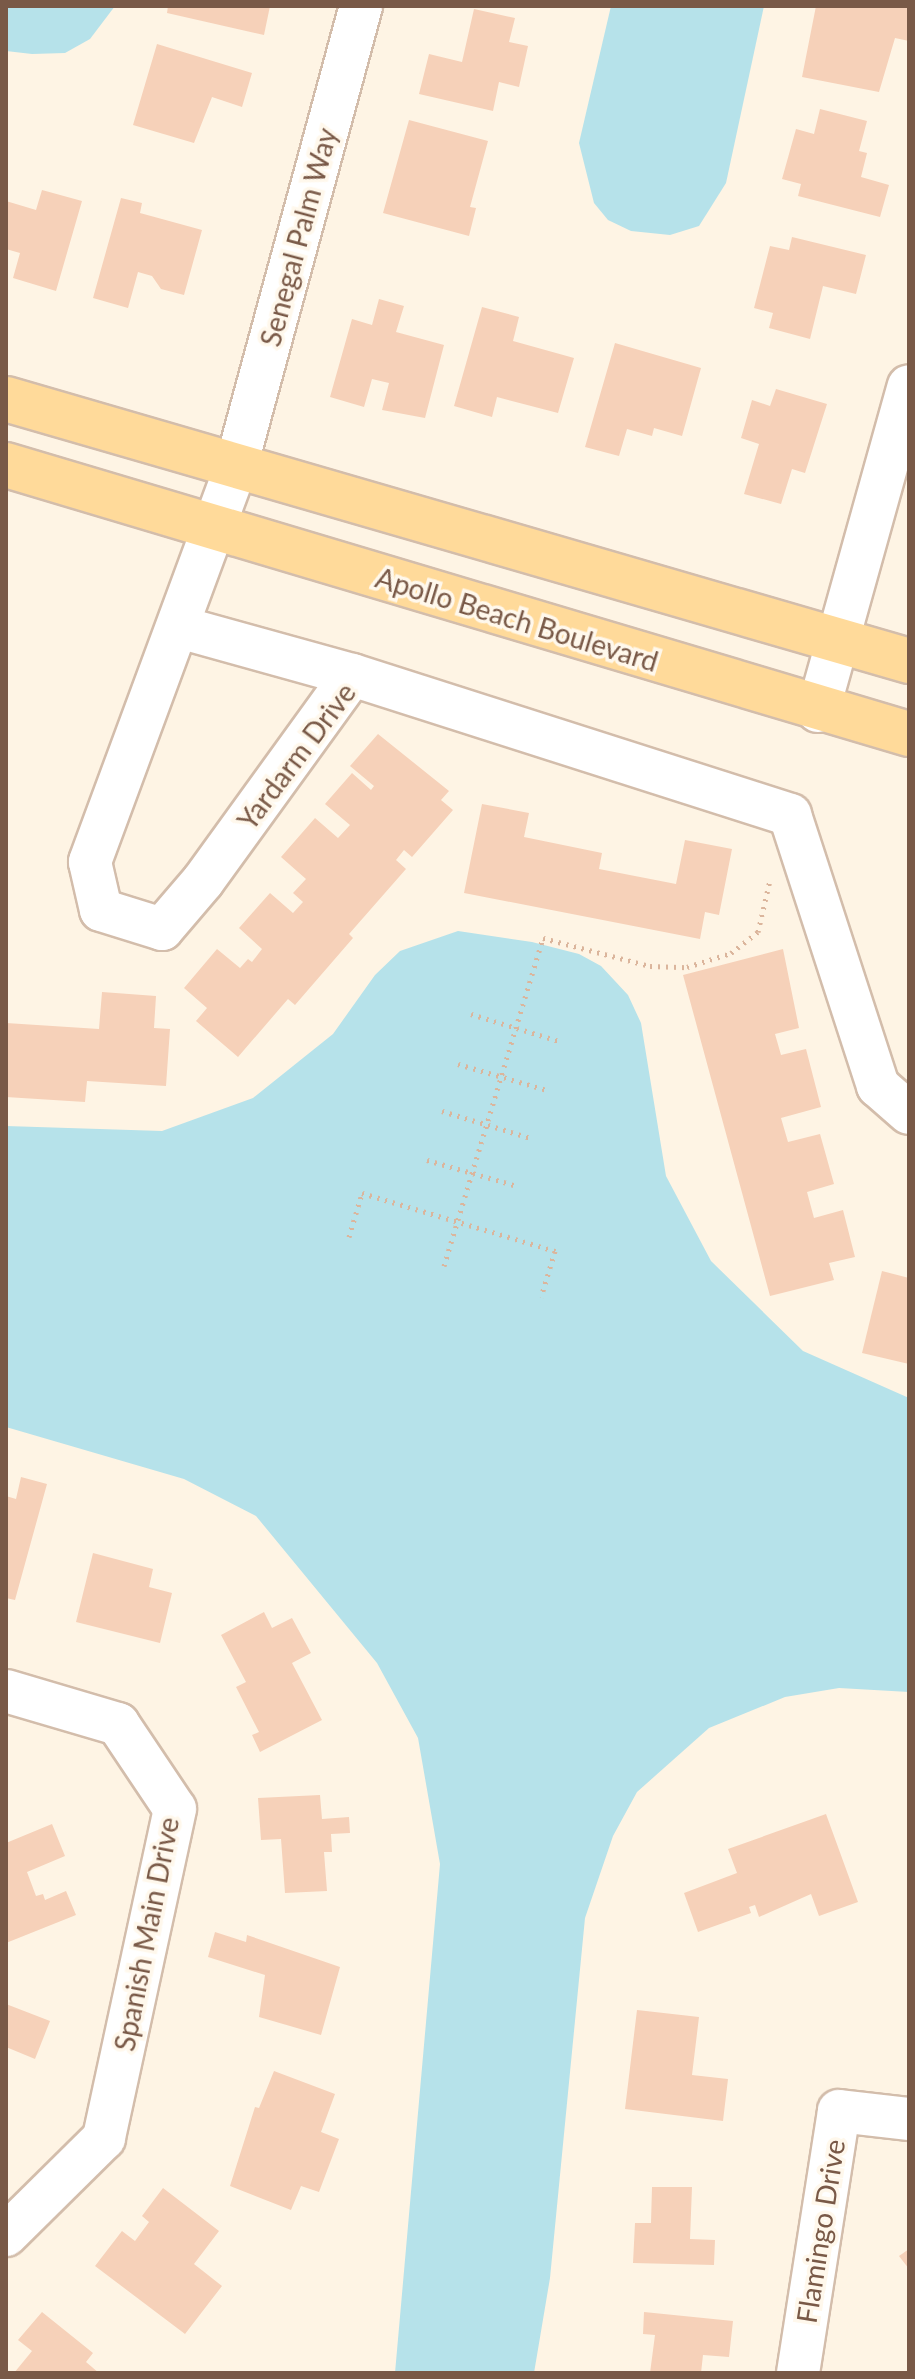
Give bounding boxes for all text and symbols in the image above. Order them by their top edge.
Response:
street label: Senegal Palm Way [253,124,343,350]
street label: Apollo Beach Boulevard [372,560,662,678]
street label: Yardarm Drive [230,676,362,836]
street label: Spanish Main Drive [107,1814,185,2054]
street label: Flamingo Drive [789,2137,851,2325]

